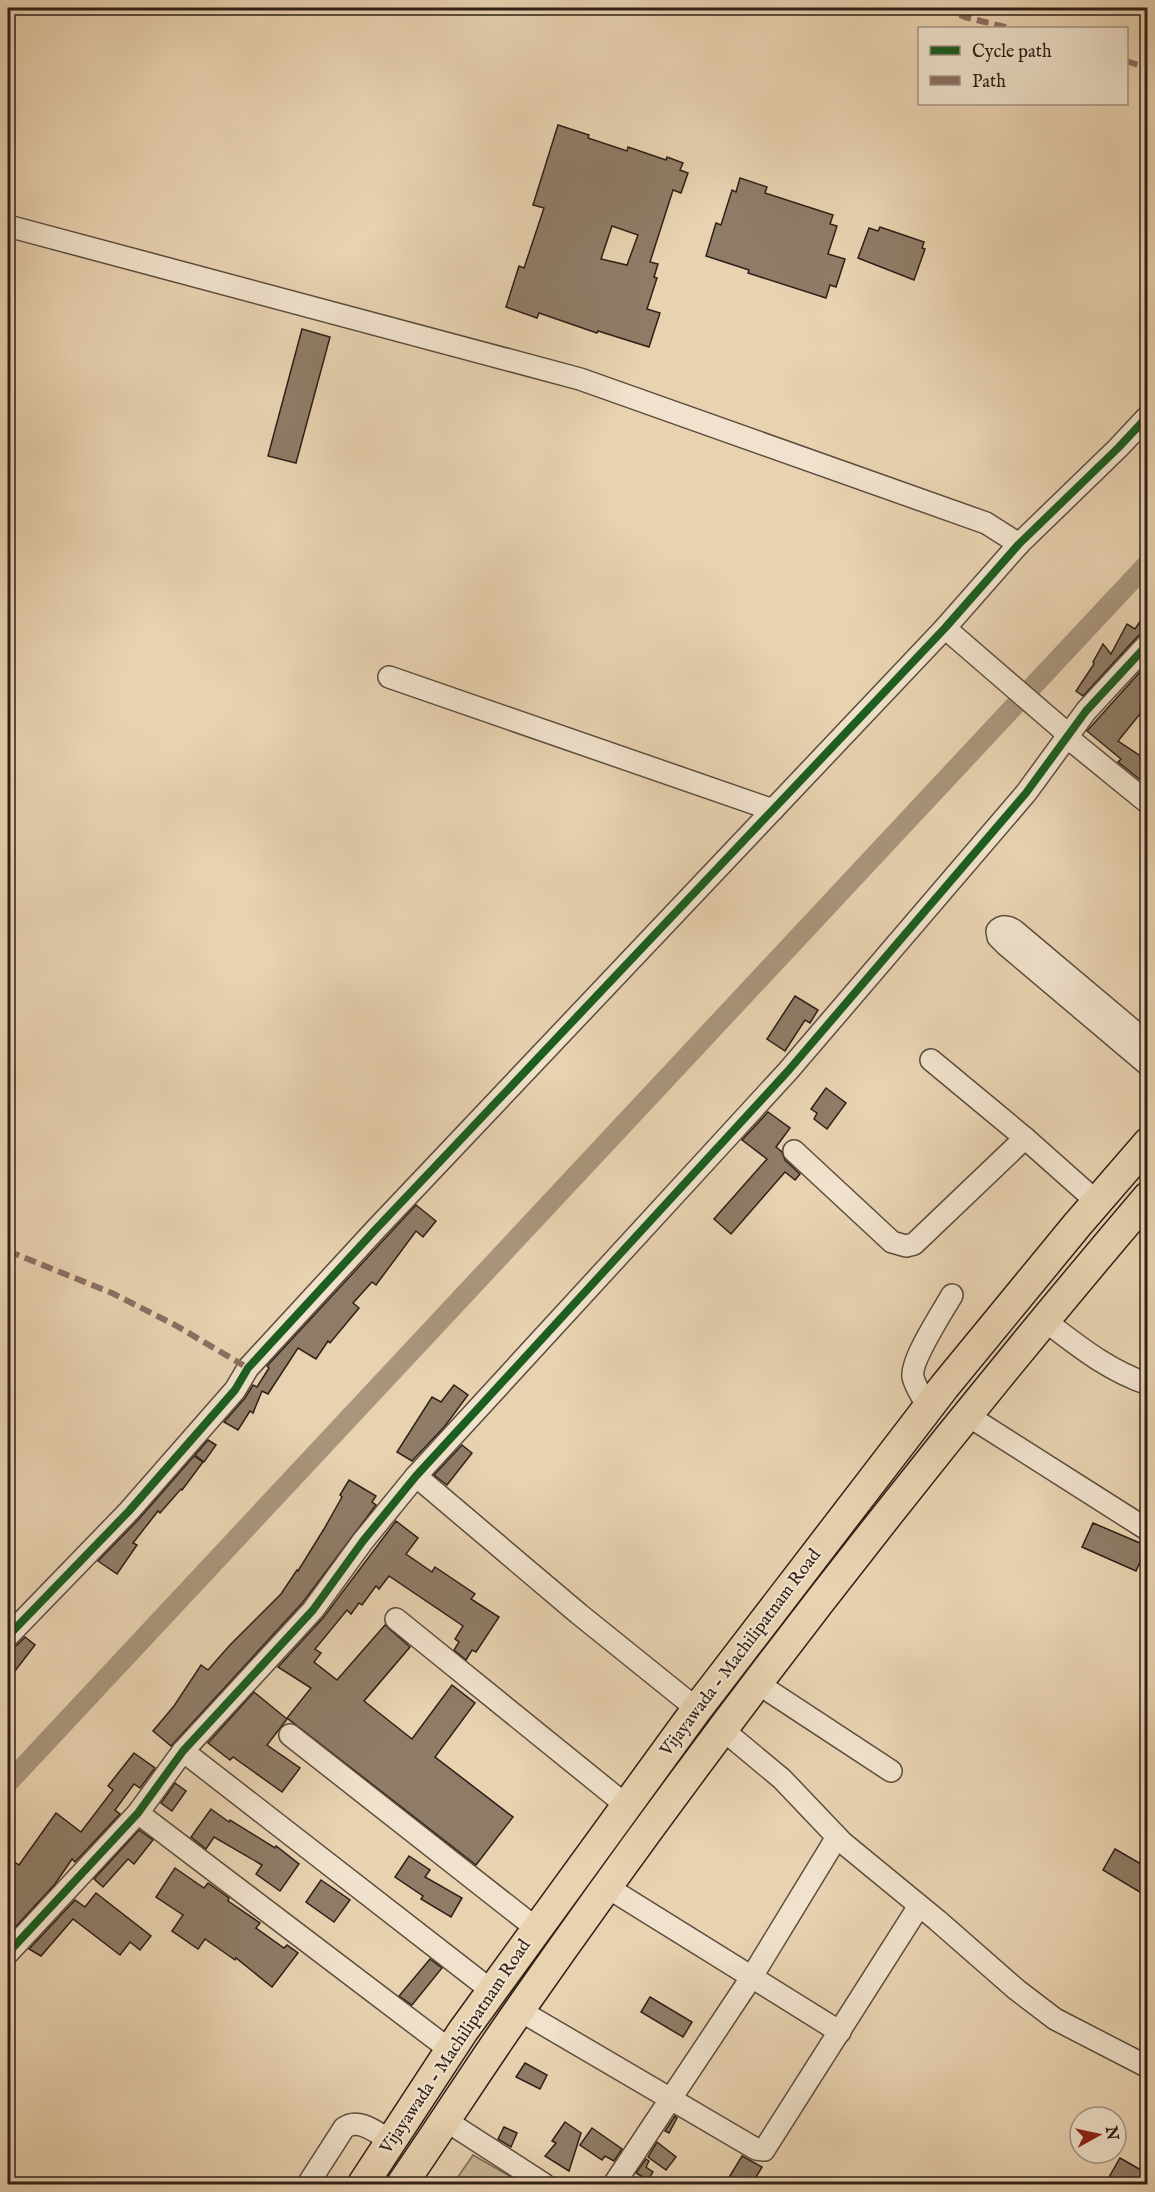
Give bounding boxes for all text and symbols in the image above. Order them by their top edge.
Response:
legend [918,27,1128,105]
text: Cycle path [972,41,1052,64]
text: Path [972,71,1006,94]
street label: Vijayawada - Machilipatnam Road [655,1544,827,1762]
street label: Vijayawada - Machilipatnam Road [375,1935,537,2160]
north arrow [1068,2105,1128,2165]
text: N [1100,2124,1122,2142]

